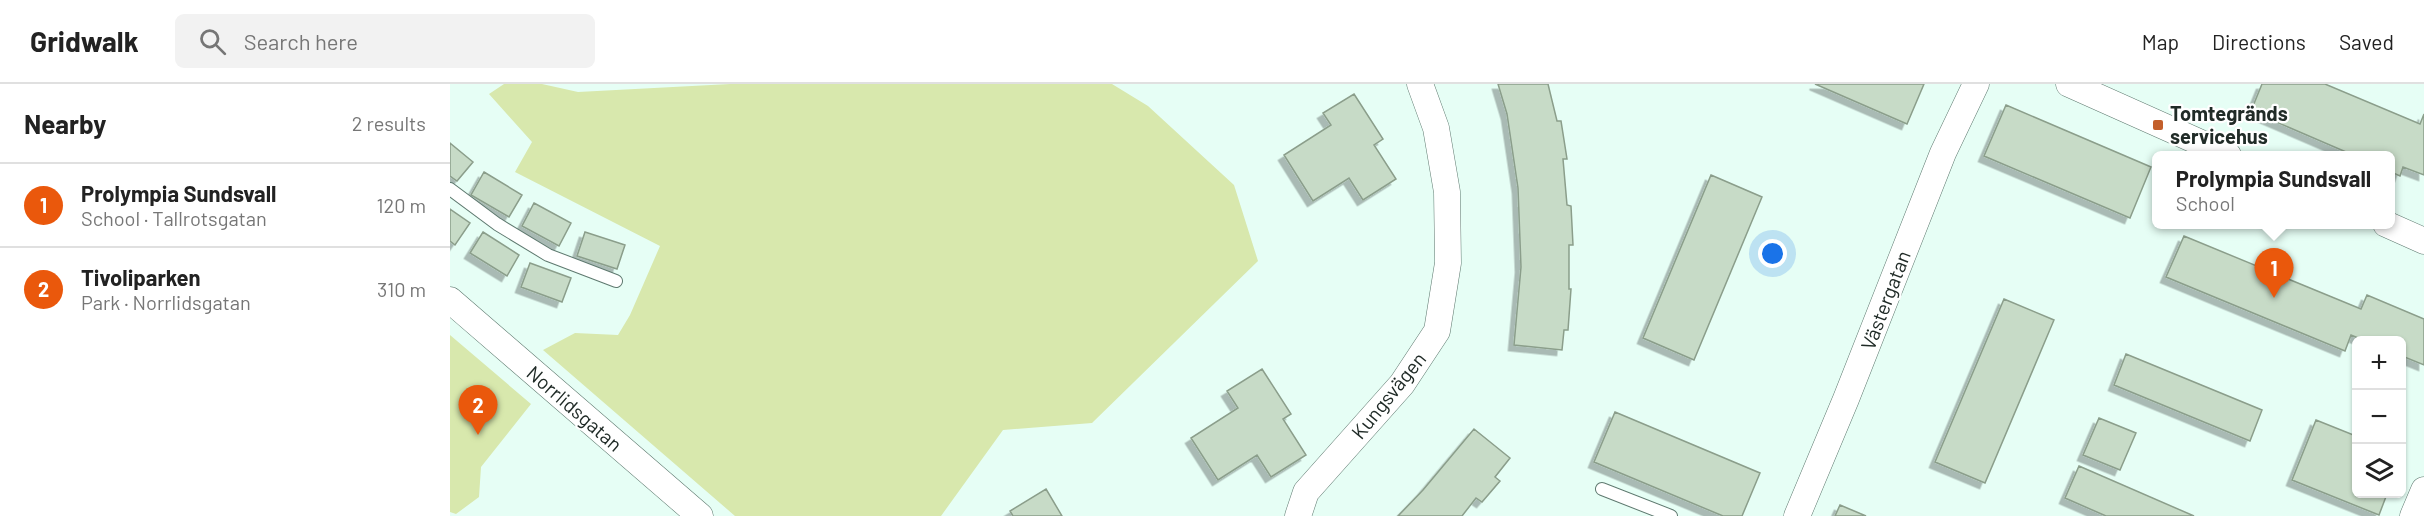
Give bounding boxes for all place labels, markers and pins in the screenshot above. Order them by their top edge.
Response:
place label: Tomtegränds servicehus [2170,101,2288,148]
marker: Tomtegränds servicehus [2151,118,2165,132]
pin: 1 [2254,248,2294,298]
pin: 2 [459,386,498,435]

